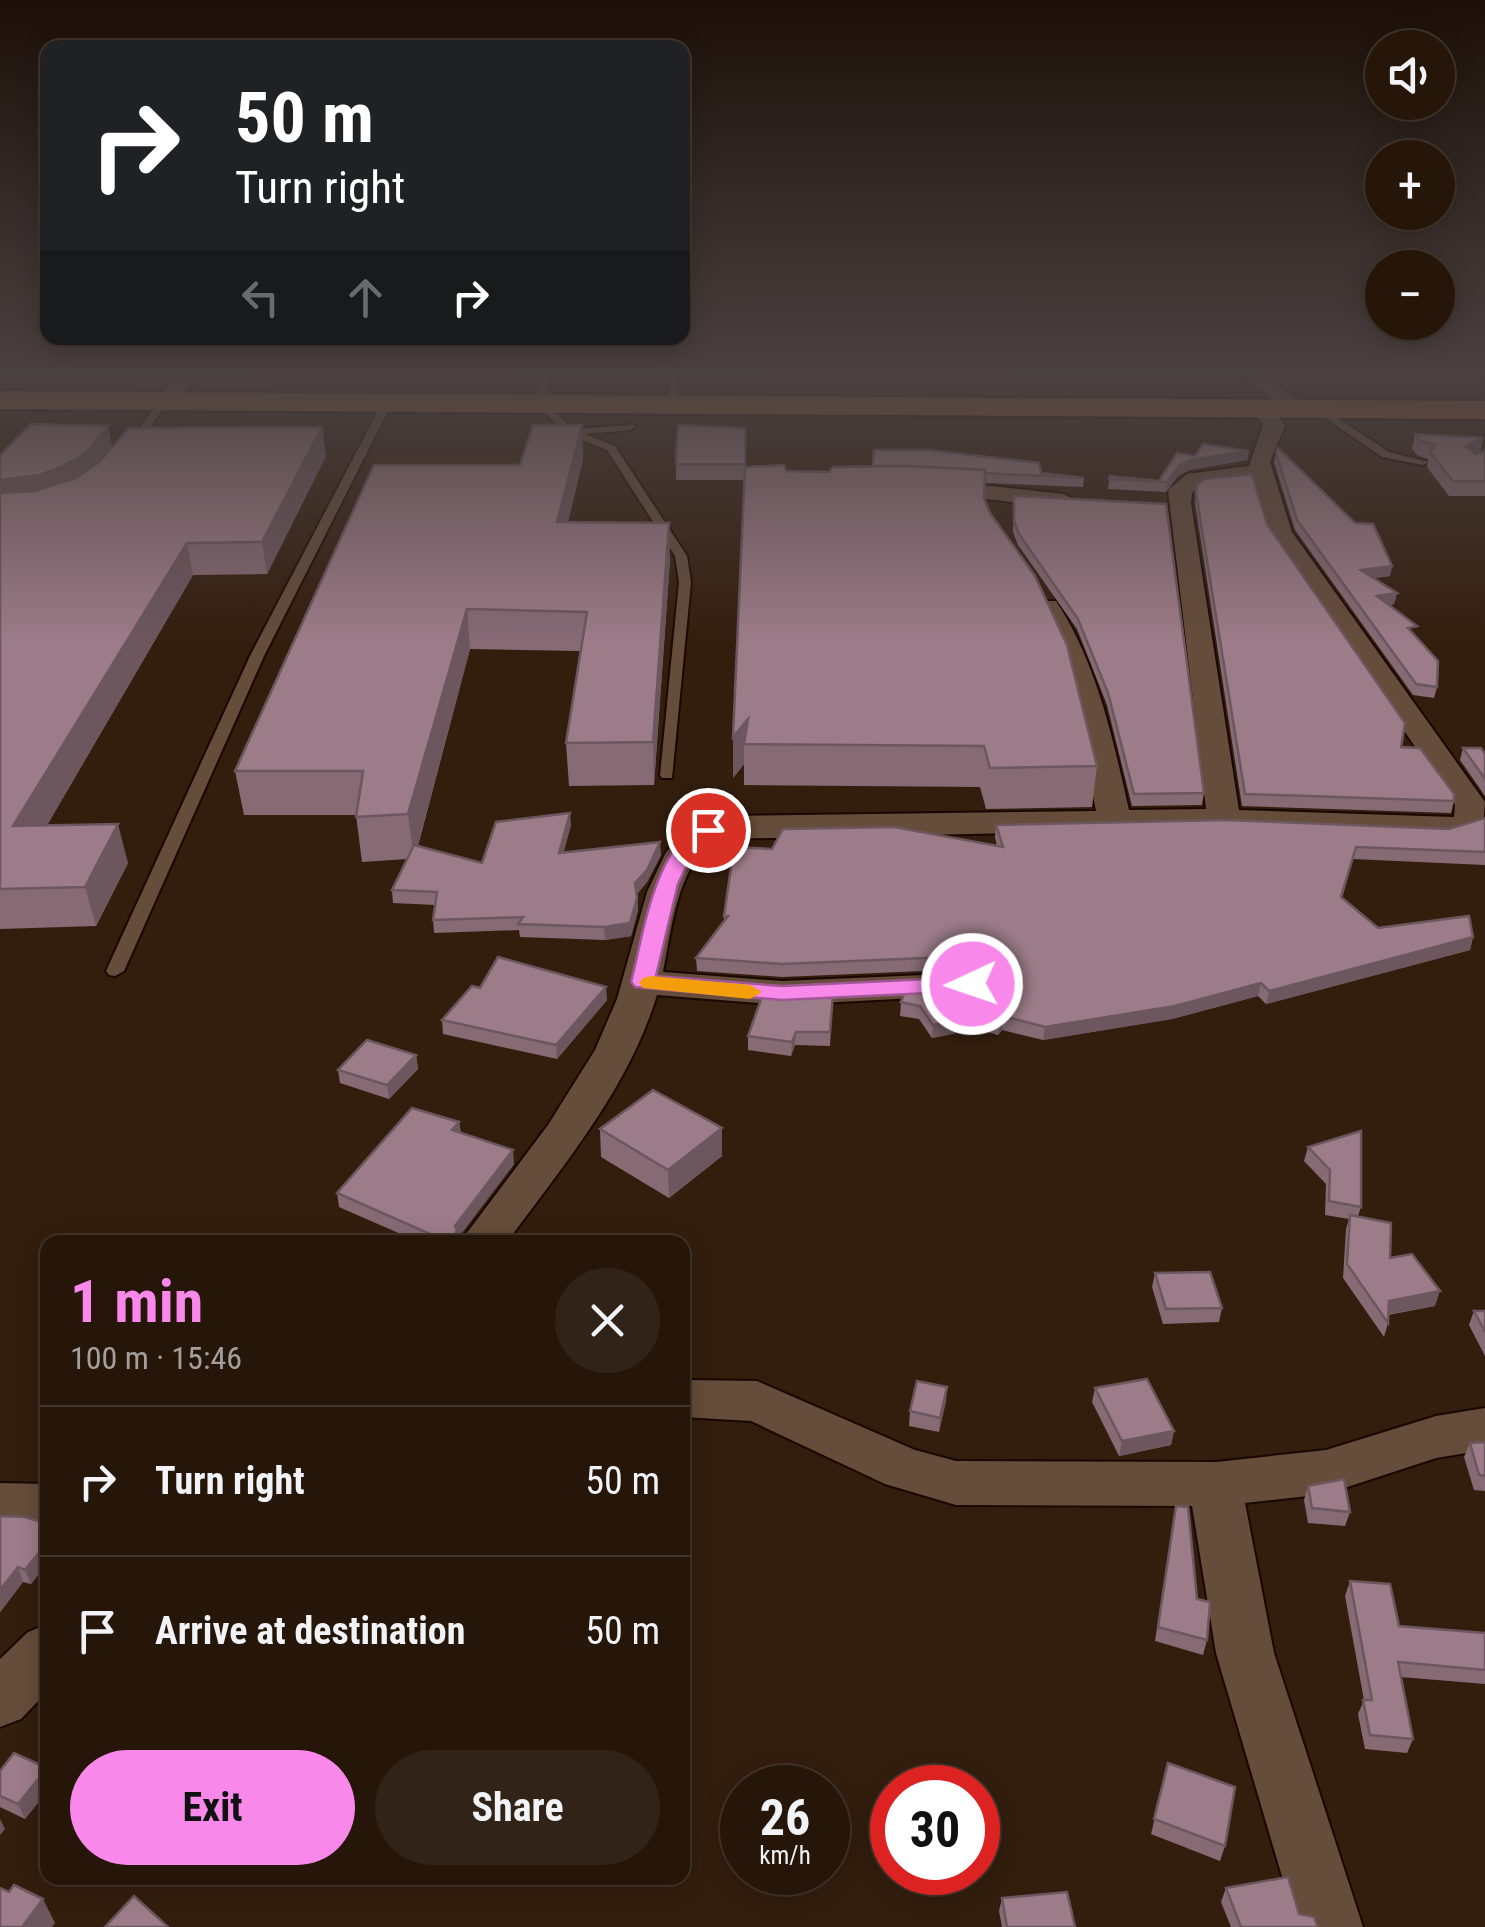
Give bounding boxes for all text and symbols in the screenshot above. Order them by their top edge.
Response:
map controls [1365,30,1455,340]
button: sound [1365,30,1455,120]
text: 50 m [235,77,374,159]
icon: right [70,80,200,210]
button: + [1365,140,1455,230]
text: Turn right [235,161,405,214]
button: − [1365,250,1455,340]
icon: left [233,270,288,325]
icon: ahead [338,270,393,325]
icon: right [443,270,498,325]
pin [666,788,751,873]
icon: arrive [681,803,736,858]
position arrow [920,932,1024,1036]
text: 1 min [70,1266,203,1337]
button: close [555,1268,660,1373]
text: 100 m · 15:46 [70,1339,242,1377]
icon: right [70,1454,125,1509]
text: Turn right [155,1459,305,1503]
text: 50 m [585,1459,660,1503]
icon: arrive [70,1604,125,1659]
text: Arrive at destination [155,1609,465,1653]
text: 50 m [585,1609,660,1653]
button: Exit [70,1750,355,1865]
button: Share [375,1750,660,1865]
speed limit sign: 30 [870,1765,1000,1895]
text: 26 [760,1789,810,1847]
text: km/h [759,1841,811,1870]

